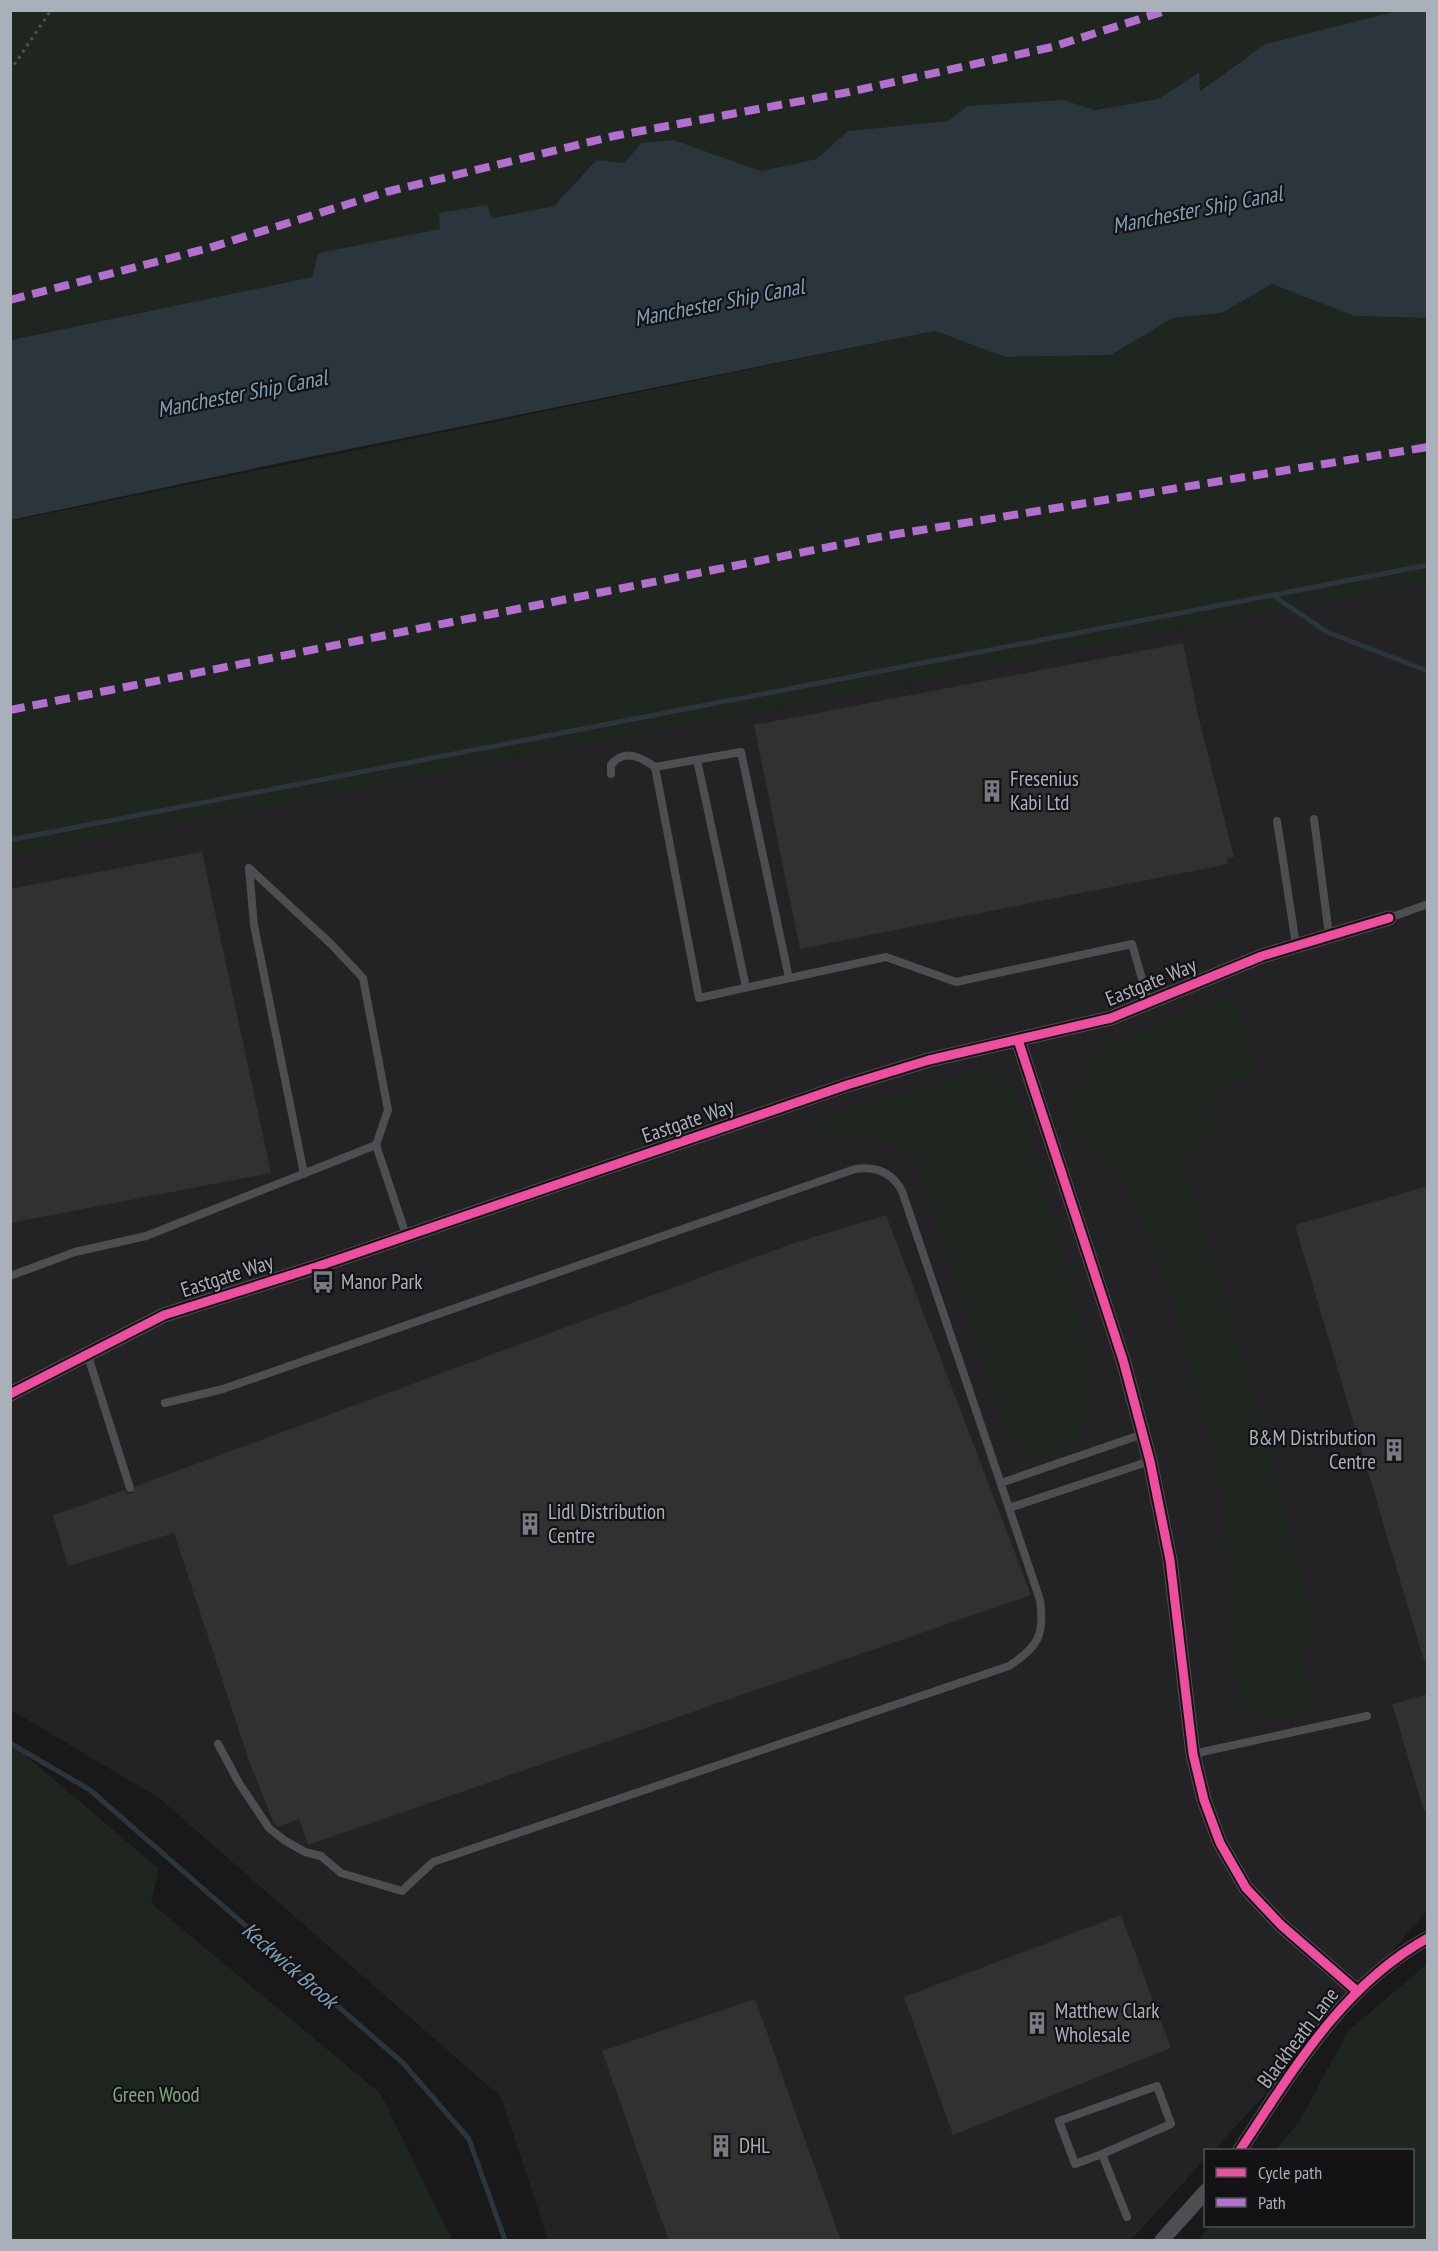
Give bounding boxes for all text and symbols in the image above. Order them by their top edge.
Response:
water label: Manchester Ship Canal [1110,178,1286,239]
water label: Manchester Ship Canal [632,271,808,332]
water label: Manchester Ship Canal [155,362,331,423]
place label: Fresenius Kabi Ltd [1010,765,1079,816]
building icon: Fresenius Kabi Ltd [979,778,1005,804]
street label: Eastgate Way [1101,951,1200,1012]
street label: Eastgate Way [638,1092,738,1149]
street label: Eastgate Way [177,1248,277,1303]
place label: Manor Park [341,1268,422,1295]
bus stop icon: Manor Park [310,1269,336,1295]
place label: B&M Distribution Centre [1249,1424,1376,1475]
building icon: B&M Distribution Centre [1381,1437,1407,1463]
place label: Lidl Distribution Centre [548,1498,665,1549]
building icon: Lidl Distribution Centre [517,1511,543,1537]
water label: Keckwick Brook [236,1916,345,2016]
street label: Blackheath Lane [1251,1982,1344,2093]
place label: Matthew Clark Wholesale [1055,1997,1159,2048]
building icon: Matthew Clark Wholesale [1024,2010,1050,2036]
park label: Green Wood [112,2081,200,2108]
place label: DHL [739,2132,770,2159]
building icon: DHL [708,2133,734,2159]
legend [1204,2149,1414,2227]
text: Cycle path [1258,2161,1322,2184]
text: Path [1258,2191,1286,2214]

